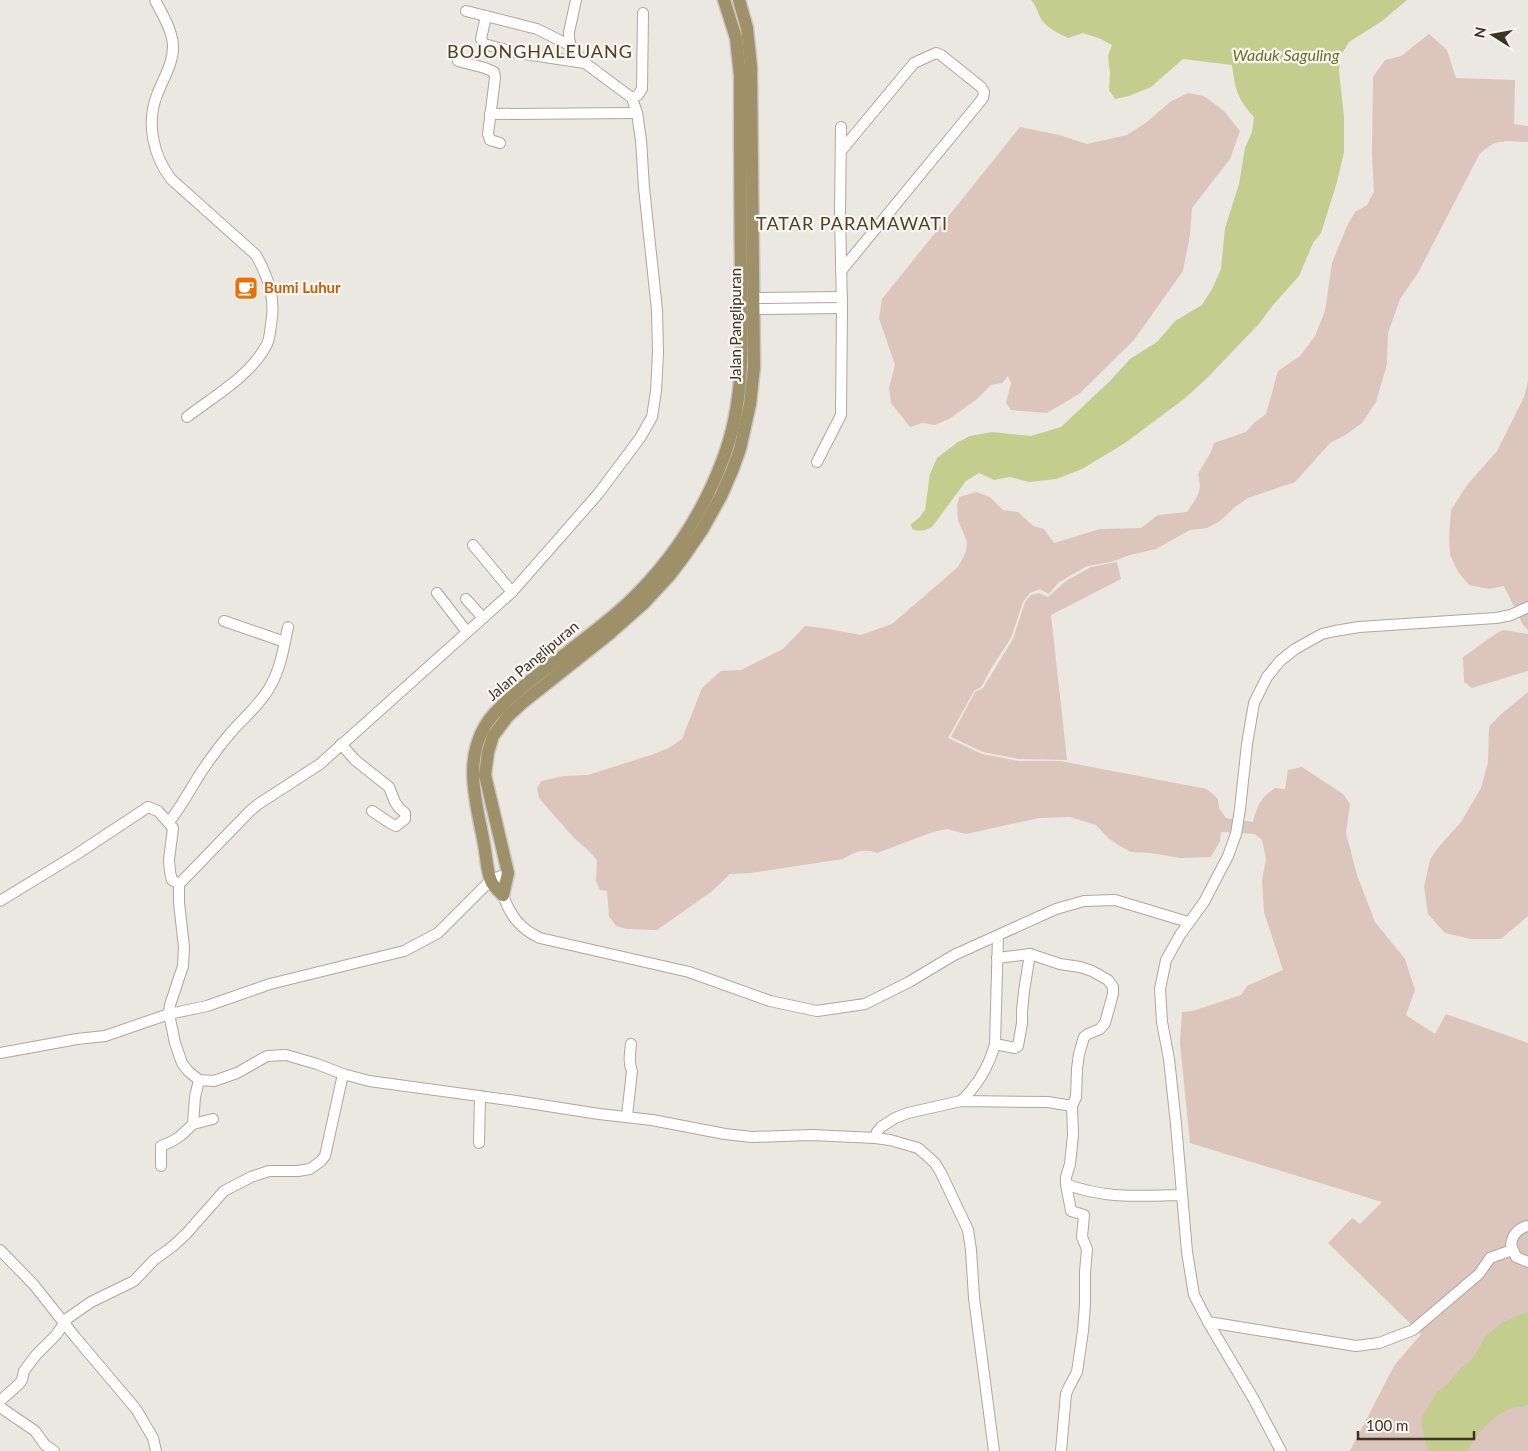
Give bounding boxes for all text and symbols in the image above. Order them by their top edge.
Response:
north arrow [1468,10,1518,60]
text: N [1470,26,1489,39]
district label: BOJONGHALEUANG [447,40,633,62]
water label: Waduk Saguling [1233,45,1340,64]
district label: TATAR PARAMAWATI [756,212,948,234]
street label: Jalan Panglipuran [726,268,744,382]
cafe icon: Bumi Luhur [233,275,259,301]
place label: Bumi Luhur [264,278,341,296]
street label: Jalan Panglipuran [483,617,582,704]
scale bar [1358,1408,1474,1440]
text: 100 m [1366,1416,1408,1434]

